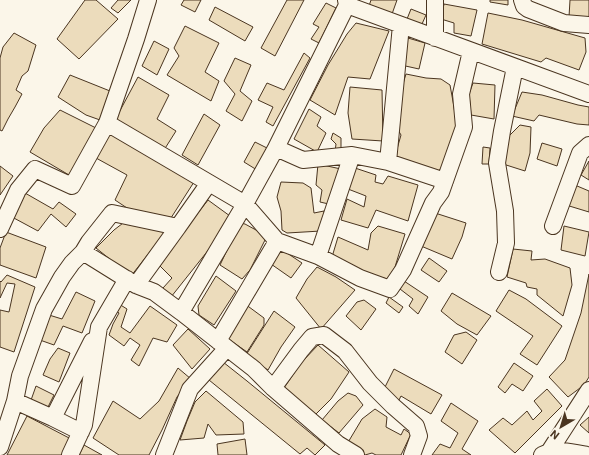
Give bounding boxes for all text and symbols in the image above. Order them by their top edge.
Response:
north arrow [541,407,581,447]
text: N [548,427,562,442]

